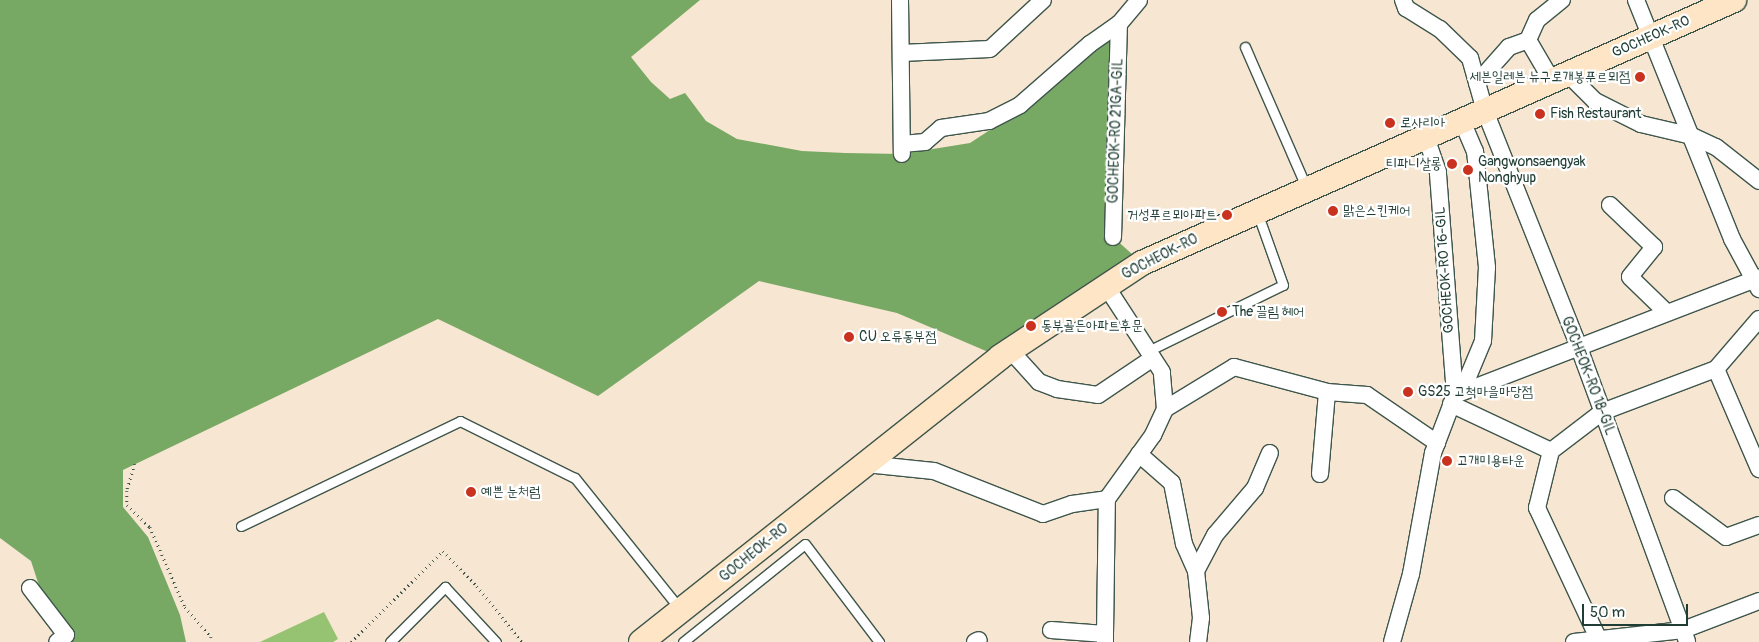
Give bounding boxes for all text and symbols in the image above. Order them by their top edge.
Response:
street label: GOCHEOK-RO [1610,12,1692,62]
street label: GOCHEOK-RO 21GA-GIL [1105,58,1127,204]
place label: 세븐일레븐 뉴구로개봉푸르뫼점 [1469,69,1630,85]
marker: 세븐일레븐 뉴구로개봉푸르뫼점 [1634,71,1646,83]
place label: Fish Restaurant [1550,106,1641,122]
marker: Fish Restaurant [1534,108,1546,120]
place label: 로사리아 [1400,115,1445,131]
marker: 로사리아 [1384,117,1396,129]
place label: Gangwonsaengyak Nonghyup [1478,154,1585,186]
place label: 티파니살롱 [1386,156,1442,172]
marker: 티파니살롱 [1446,158,1458,170]
marker: Gangwonsaengyak Nonghyup [1462,164,1474,176]
place label: 맑은스킨케어 [1343,203,1411,219]
marker: 맑은스킨케어 [1327,205,1339,217]
street label: GOCHEOK-RO 16-GIL [1432,206,1458,334]
place label: 거성푸르뫼아파트 [1127,207,1217,223]
marker: 거성푸르뫼아파트 [1221,209,1233,221]
street label: GOCHEOK-RO [1119,231,1201,283]
place label: The 끌림 헤어 [1232,304,1304,320]
marker: The 끌림 헤어 [1216,306,1228,318]
street label: GOCHEOK-RO 18-GIL [1558,314,1618,438]
place label: 동부골든아파트후문 [1041,318,1142,334]
marker: 동부골든아파트후문 [1025,320,1037,332]
place label: CU 오류동부점 [859,329,936,345]
marker: CU 오류동부점 [843,331,855,343]
place label: GS25 고척마을마당점 [1418,384,1533,400]
marker: GS25 고척마을마당점 [1402,386,1414,398]
place label: 고개미용타운 [1457,453,1525,469]
marker: 고개미용타운 [1441,455,1453,467]
place label: 예쁜 눈처럼 [481,484,540,500]
marker: 예쁜 눈처럼 [465,486,477,498]
street label: GOCHEOK-RO [716,520,792,586]
scale bar [1584,594,1690,626]
text: 50 m [1590,603,1625,622]

